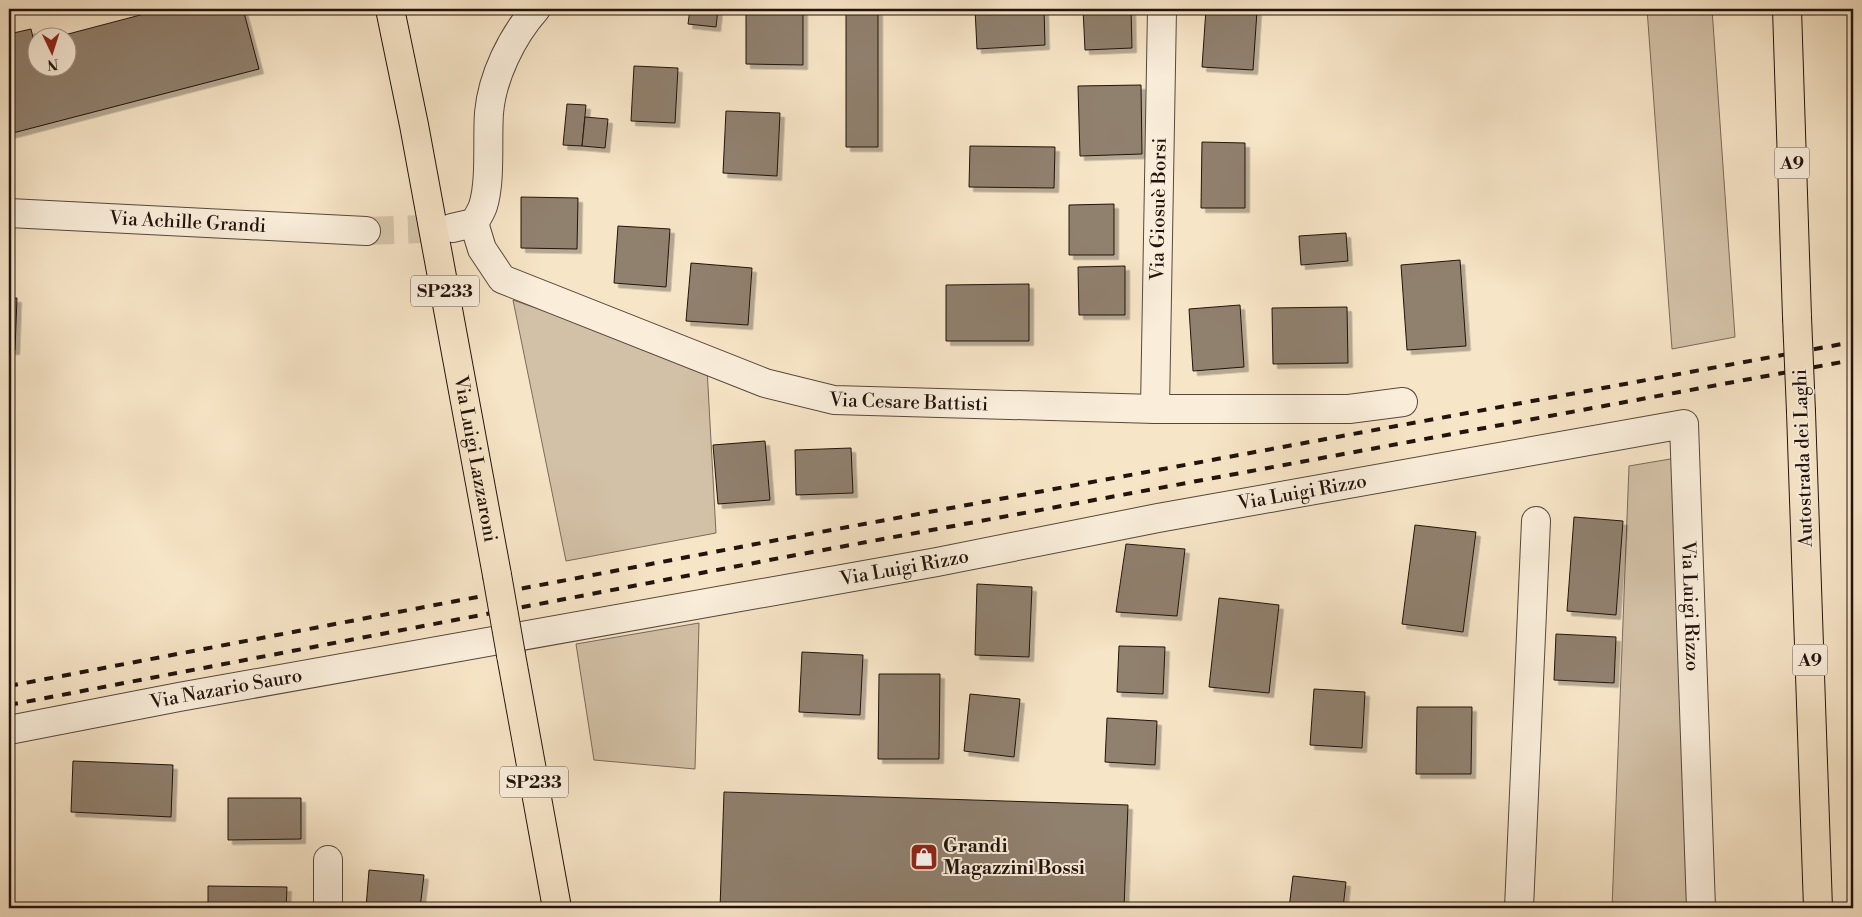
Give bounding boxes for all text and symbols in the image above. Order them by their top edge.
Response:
north arrow [28,28,78,78]
text: N [47,55,59,73]
street label: Via Giosuè Borsi [1145,137,1172,282]
road number: A9 [1774,148,1810,178]
street label: Via Achille Grandi [108,206,267,238]
road number: SP233 [411,276,479,306]
street label: Autostrada dei Laghi [1788,368,1818,549]
street label: Via Luigi Lazzaroni [448,373,503,544]
street label: Via Cesare Battisti [828,388,989,416]
street label: Via Luigi Rizzo [1235,469,1369,516]
street label: Via Luigi Rizzo [1676,540,1705,672]
street label: Via Luigi Rizzo [837,544,971,591]
road number: A9 [1792,644,1828,676]
street label: Via Nazario Sauro [147,663,304,715]
road number: SP233 [500,766,568,798]
place label: Grandi Magazzini Bossi [943,834,1085,880]
shop icon: Grandi Magazzini Bossi [909,842,939,872]

